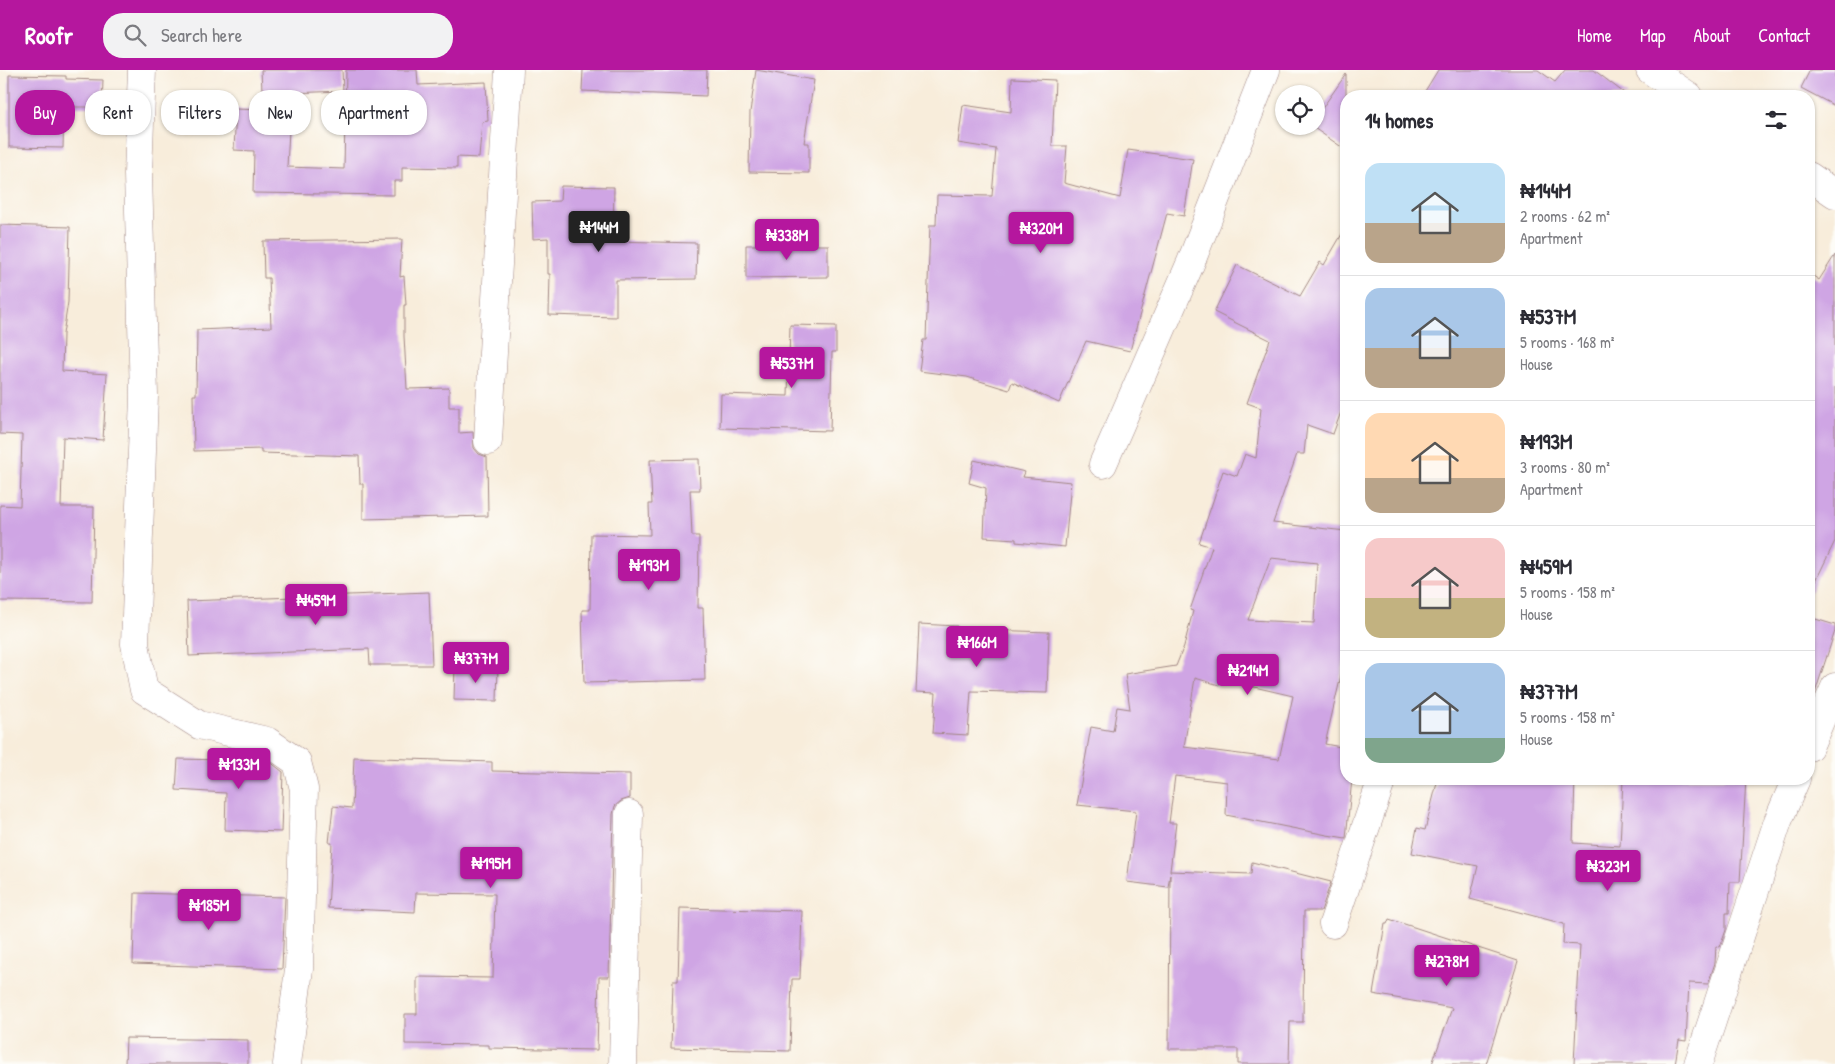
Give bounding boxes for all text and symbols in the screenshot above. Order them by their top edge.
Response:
search box [103,13,453,58]
text: Roofr [25,19,73,51]
icon: search [121,21,149,49]
text: Search here [161,22,242,48]
text: Home [1577,23,1612,48]
text: Map [1640,23,1665,48]
text: About [1693,23,1730,48]
text: Contact [1758,23,1810,48]
map controls [1275,85,1325,135]
button: locate [1275,85,1325,135]
chip: Buy [15,90,75,135]
chip: Rent [85,90,151,135]
chip: Filters [161,90,239,135]
chip: New [249,90,311,135]
chip: Apartment [321,90,427,135]
text: 14 homes [1365,106,1433,135]
icon: filters [1762,106,1790,134]
text: ₦144M [1520,176,1571,205]
icon: home [1405,183,1465,243]
text: 2 rooms · 62 m² [1520,205,1610,227]
pin: ₦144M [564,210,634,253]
pin: ₦320M [1006,212,1076,254]
text: ₦144M [580,216,618,238]
text: ₦320M [1020,217,1062,239]
pin: ₦338M [752,218,822,261]
text: ₦338M [766,224,808,246]
text: Apartment [1520,227,1583,249]
text: ₦537M [1520,302,1576,331]
icon: home [1405,308,1465,368]
text: 5 rooms · 168 m² [1520,331,1614,353]
pin: ₦537M [757,346,827,389]
text: ₦537M [771,352,813,374]
text: House [1520,353,1553,375]
text: ₦193M [1520,427,1572,456]
icon: home [1405,433,1465,493]
text: 3 rooms · 80 m² [1520,456,1610,478]
text: Apartment [1520,478,1583,500]
pin: ₦193M [614,548,684,591]
text: ₦459M [1520,552,1572,581]
text: ₦193M [629,554,669,576]
icon: home [1405,558,1465,618]
text: 5 rooms · 158 m² [1520,581,1615,603]
pin: ₦459M [281,584,351,626]
text: ₦459M [296,589,336,611]
text: House [1520,603,1553,625]
pin: ₦166M [942,626,1012,668]
text: ₦166M [957,631,997,653]
pin: ₦377M [441,642,511,684]
text: ₦377M [454,647,498,669]
pin: ₦214M [1213,654,1283,696]
text: ₦214M [1228,659,1268,681]
text: ₦377M [1520,677,1578,706]
icon: home [1405,683,1465,743]
text: 5 rooms · 158 m² [1520,706,1615,728]
text: House [1520,728,1553,750]
pin: ₦133M [204,748,274,790]
text: ₦133M [218,753,260,775]
pin: ₦195M [456,846,526,889]
pin: ₦323M [1573,850,1643,892]
text: ₦195M [471,852,511,874]
text: ₦323M [1587,855,1629,877]
pin: ₦185M [174,888,244,931]
text: ₦185M [189,894,229,916]
pin: ₦278M [1412,944,1482,987]
text: ₦278M [1425,950,1469,972]

